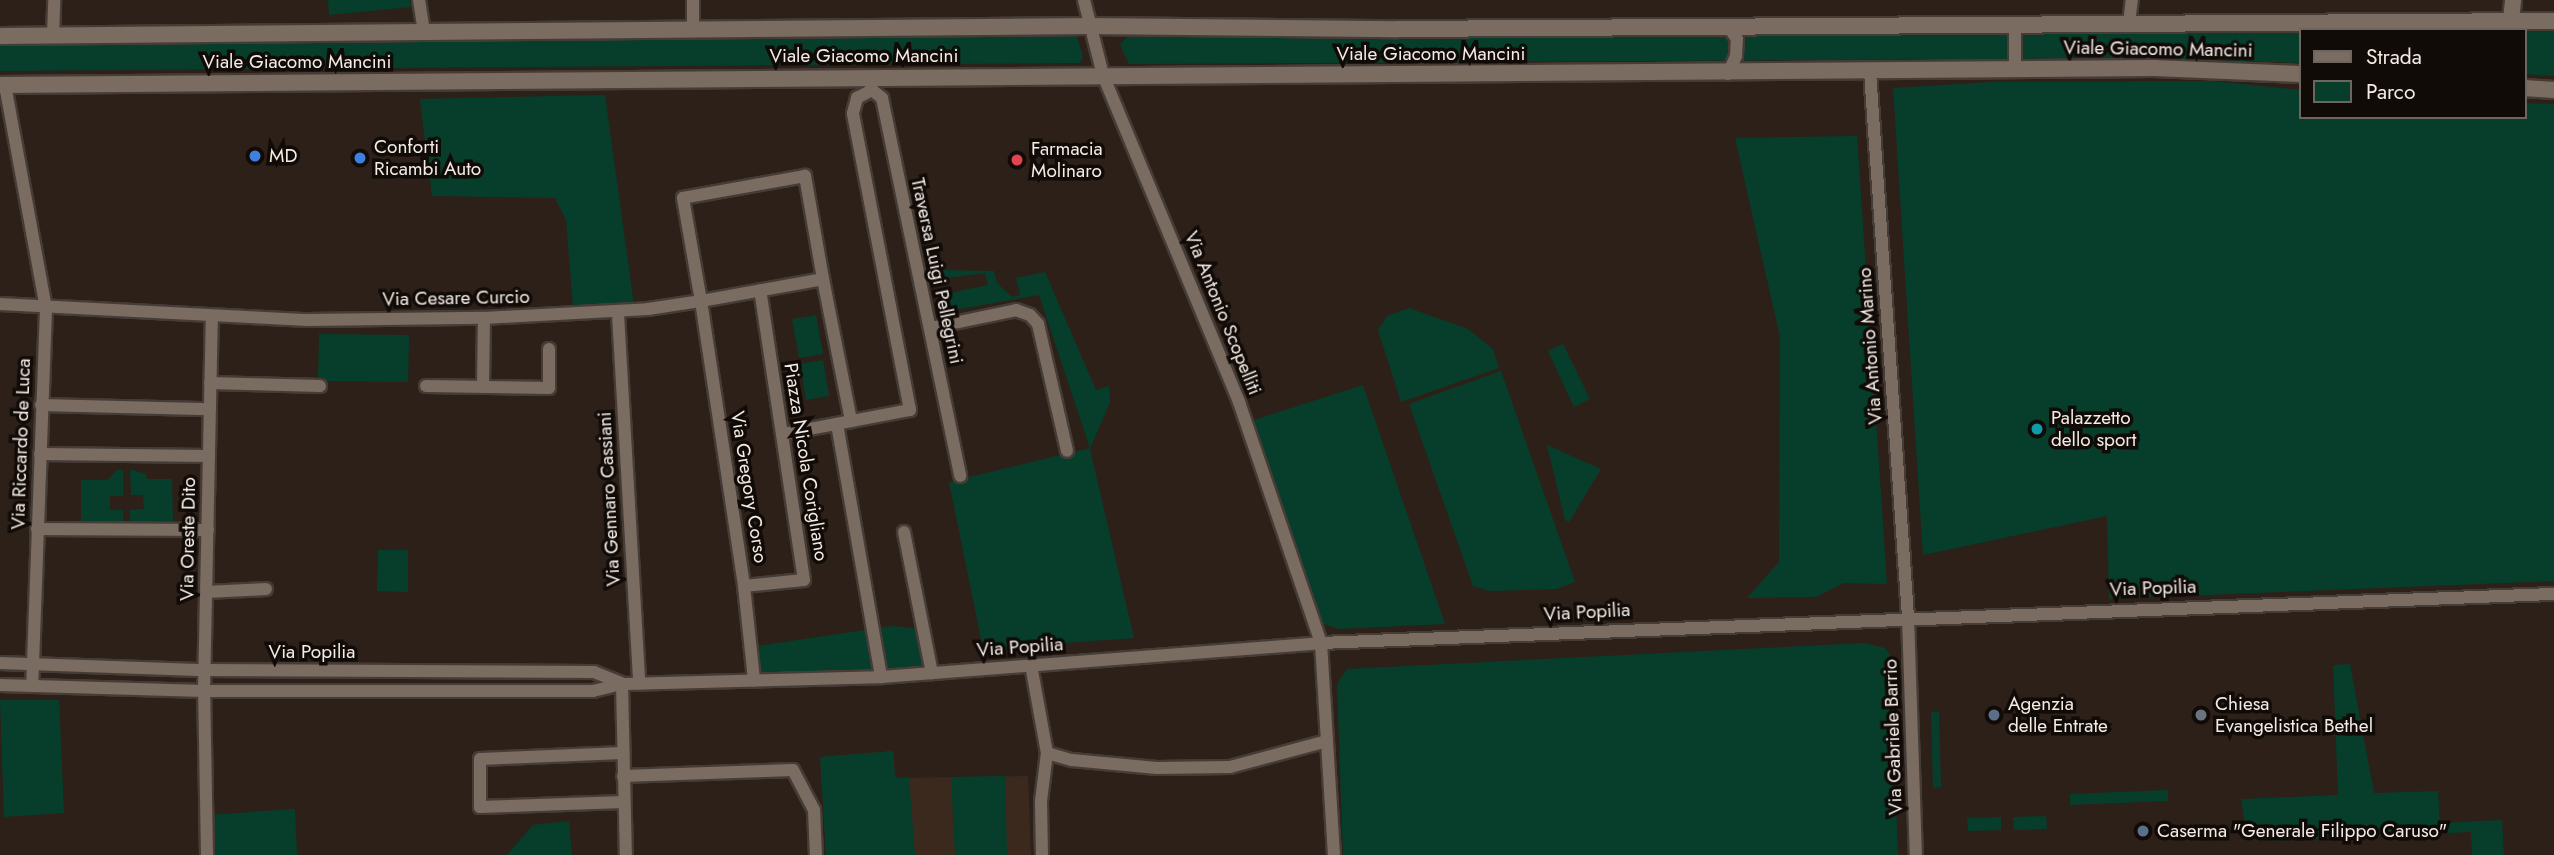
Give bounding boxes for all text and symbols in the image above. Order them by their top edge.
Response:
legend [2298,28,2526,119]
street label: Viale Giacomo Mancini [2063,36,2253,62]
text: Strada [2366,42,2422,72]
street label: Viale Giacomo Mancini [1336,43,1526,65]
street label: Viale Giacomo Mancini [769,45,959,67]
street label: Viale Giacomo Mancini [202,51,392,73]
text: Parco [2366,77,2415,107]
place label: Conforti Ricambi Auto [374,136,481,180]
place label: Farmacia Molinaro [1031,138,1103,182]
place label: MD [269,145,297,167]
marker: MD [247,148,263,164]
marker: Conforti Ricambi Auto [352,150,368,166]
marker: Farmacia Molinaro [1009,152,1025,168]
street label: Traversa Luigi Pellegrini [906,176,968,366]
street label: Via Antonio Scopelliti [1180,228,1266,398]
street label: Via Antonio Marino [1853,267,1887,425]
street label: Via Cesare Curcio [382,285,530,311]
street label: Via Riccardo de Luca [7,358,35,530]
street label: Piazza Nicola Corigliano [779,361,833,563]
place label: Palazzetto dello sport [2051,407,2136,451]
street label: Via Gregory Corso [726,409,772,565]
street label: Via Gennaro Cassiani [593,411,625,587]
marker: Palazzetto dello sport [2029,421,2045,437]
street label: Via Oreste Dito [176,477,200,601]
street label: Via Popilia [2109,575,2197,601]
street label: Via Popilia [1543,598,1631,626]
street label: Via Popilia [976,633,1064,661]
street label: Via Popilia [269,641,355,663]
street label: Via Gabriele Barrio [1879,659,1907,815]
place label: Agenzia delle Entrate [2008,693,2108,737]
place label: Chiesa Evangelistica Bethel [2215,693,2373,737]
marker: Agenzia delle Entrate [1986,707,2002,723]
marker: Chiesa Evangelistica Bethel [2193,707,2209,723]
place label: Caserma "Generale Filippo Caruso" [2157,820,2447,842]
marker: Caserma "Generale Filippo Caruso" [2135,823,2151,839]

